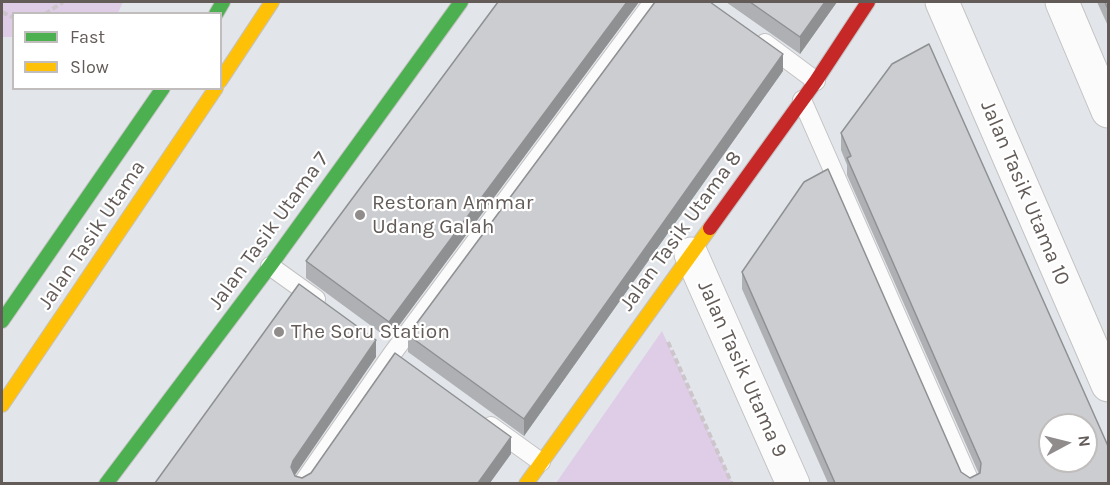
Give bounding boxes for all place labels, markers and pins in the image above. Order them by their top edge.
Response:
place label: Restoran Ammar Udang Galah [372,190,533,240]
marker: Restoran Ammar Udang Galah [353,208,367,222]
place label: The Soru Station [291,319,450,345]
marker: The Soru Station [272,325,286,339]

